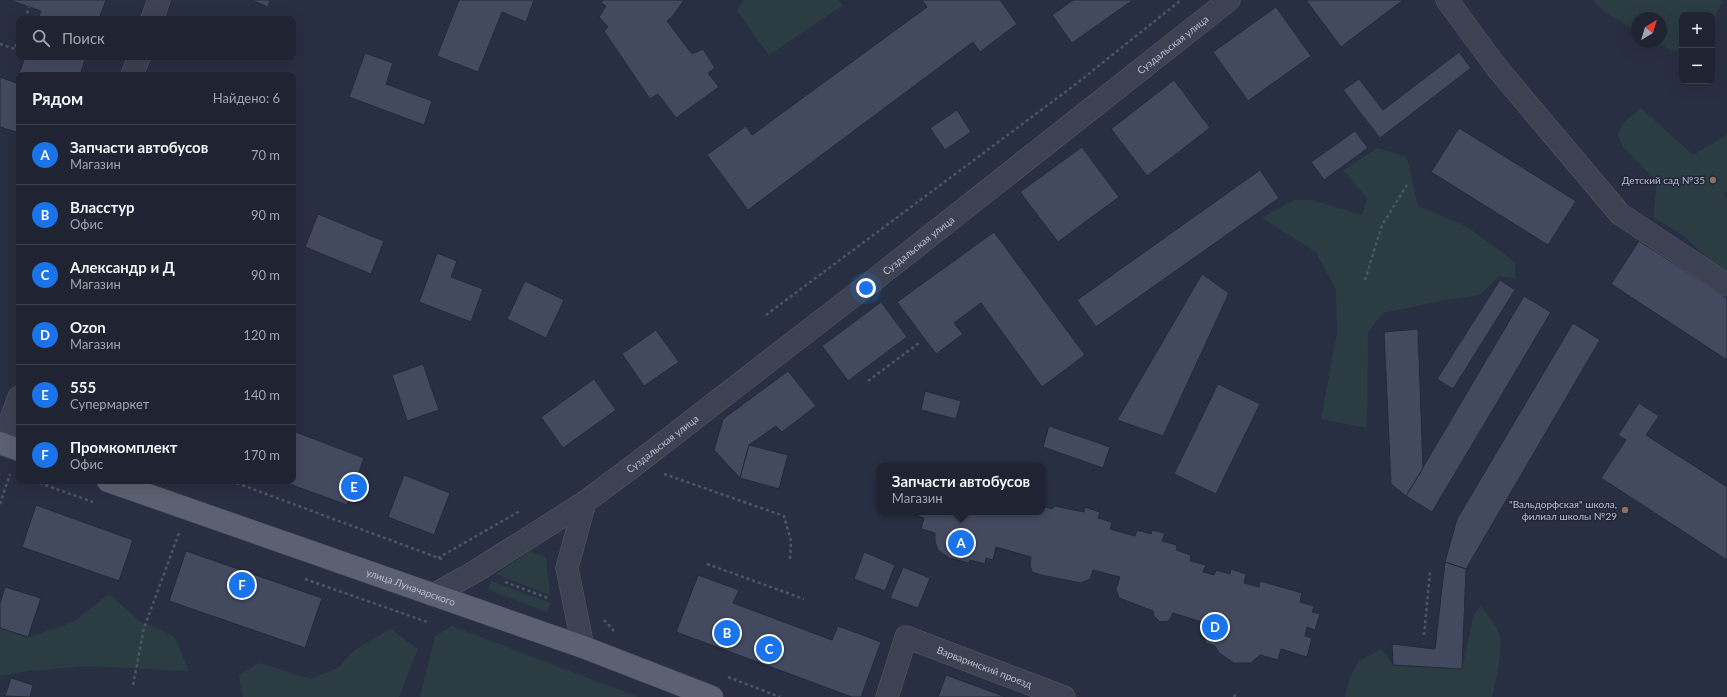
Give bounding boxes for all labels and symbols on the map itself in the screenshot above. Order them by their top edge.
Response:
north arrow [1631,12,1667,48]
street label: Суздальская улица [1134,13,1211,76]
place label: Детский сад №35 [1622,174,1705,186]
marker: Детский сад №35 [1708,175,1718,185]
street label: Суздальская улица [880,213,956,277]
your location [856,278,876,298]
street label: Суздальская улица [624,412,701,475]
pin: E [341,472,367,502]
place label: "Вальдорфская" школа, филиал школы №29 [1509,498,1617,522]
marker: "Вальдорфская" школа, филиал школы №29 [1620,505,1630,515]
pin: A [948,528,974,558]
street label: улица Луначарского [365,566,458,608]
pin: F [229,570,255,600]
pin: D [1202,612,1228,642]
pin: B [714,618,740,648]
pin: C [756,634,782,664]
street label: Варваринский проезд [935,643,1034,690]

